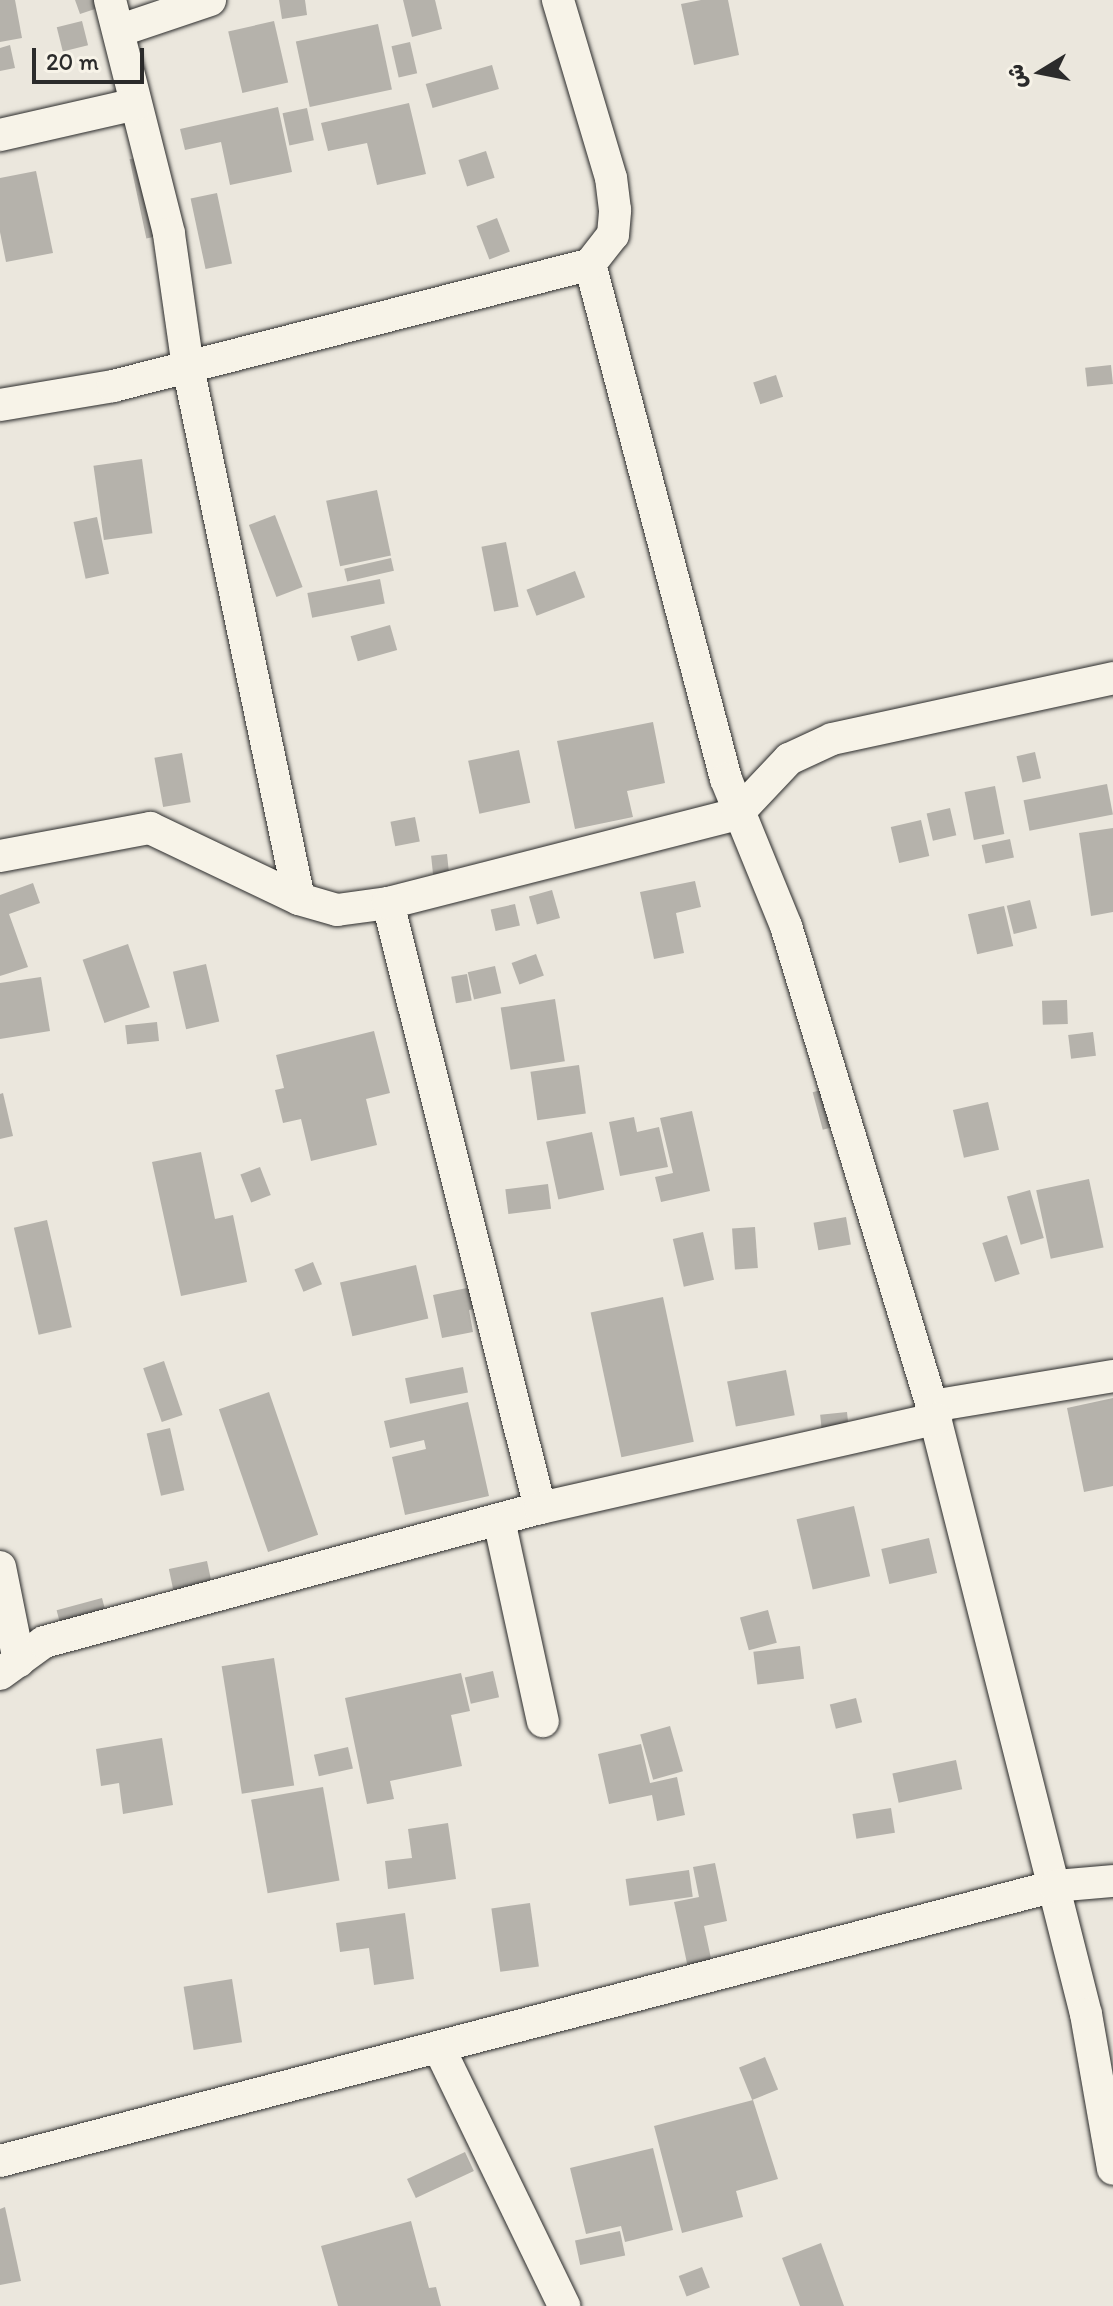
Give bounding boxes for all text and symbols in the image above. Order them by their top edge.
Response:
scale bar [36,32,148,82]
north arrow [1001,32,1081,112]
text: 20 m [46,47,99,76]
text: ش [1001,62,1032,91]

